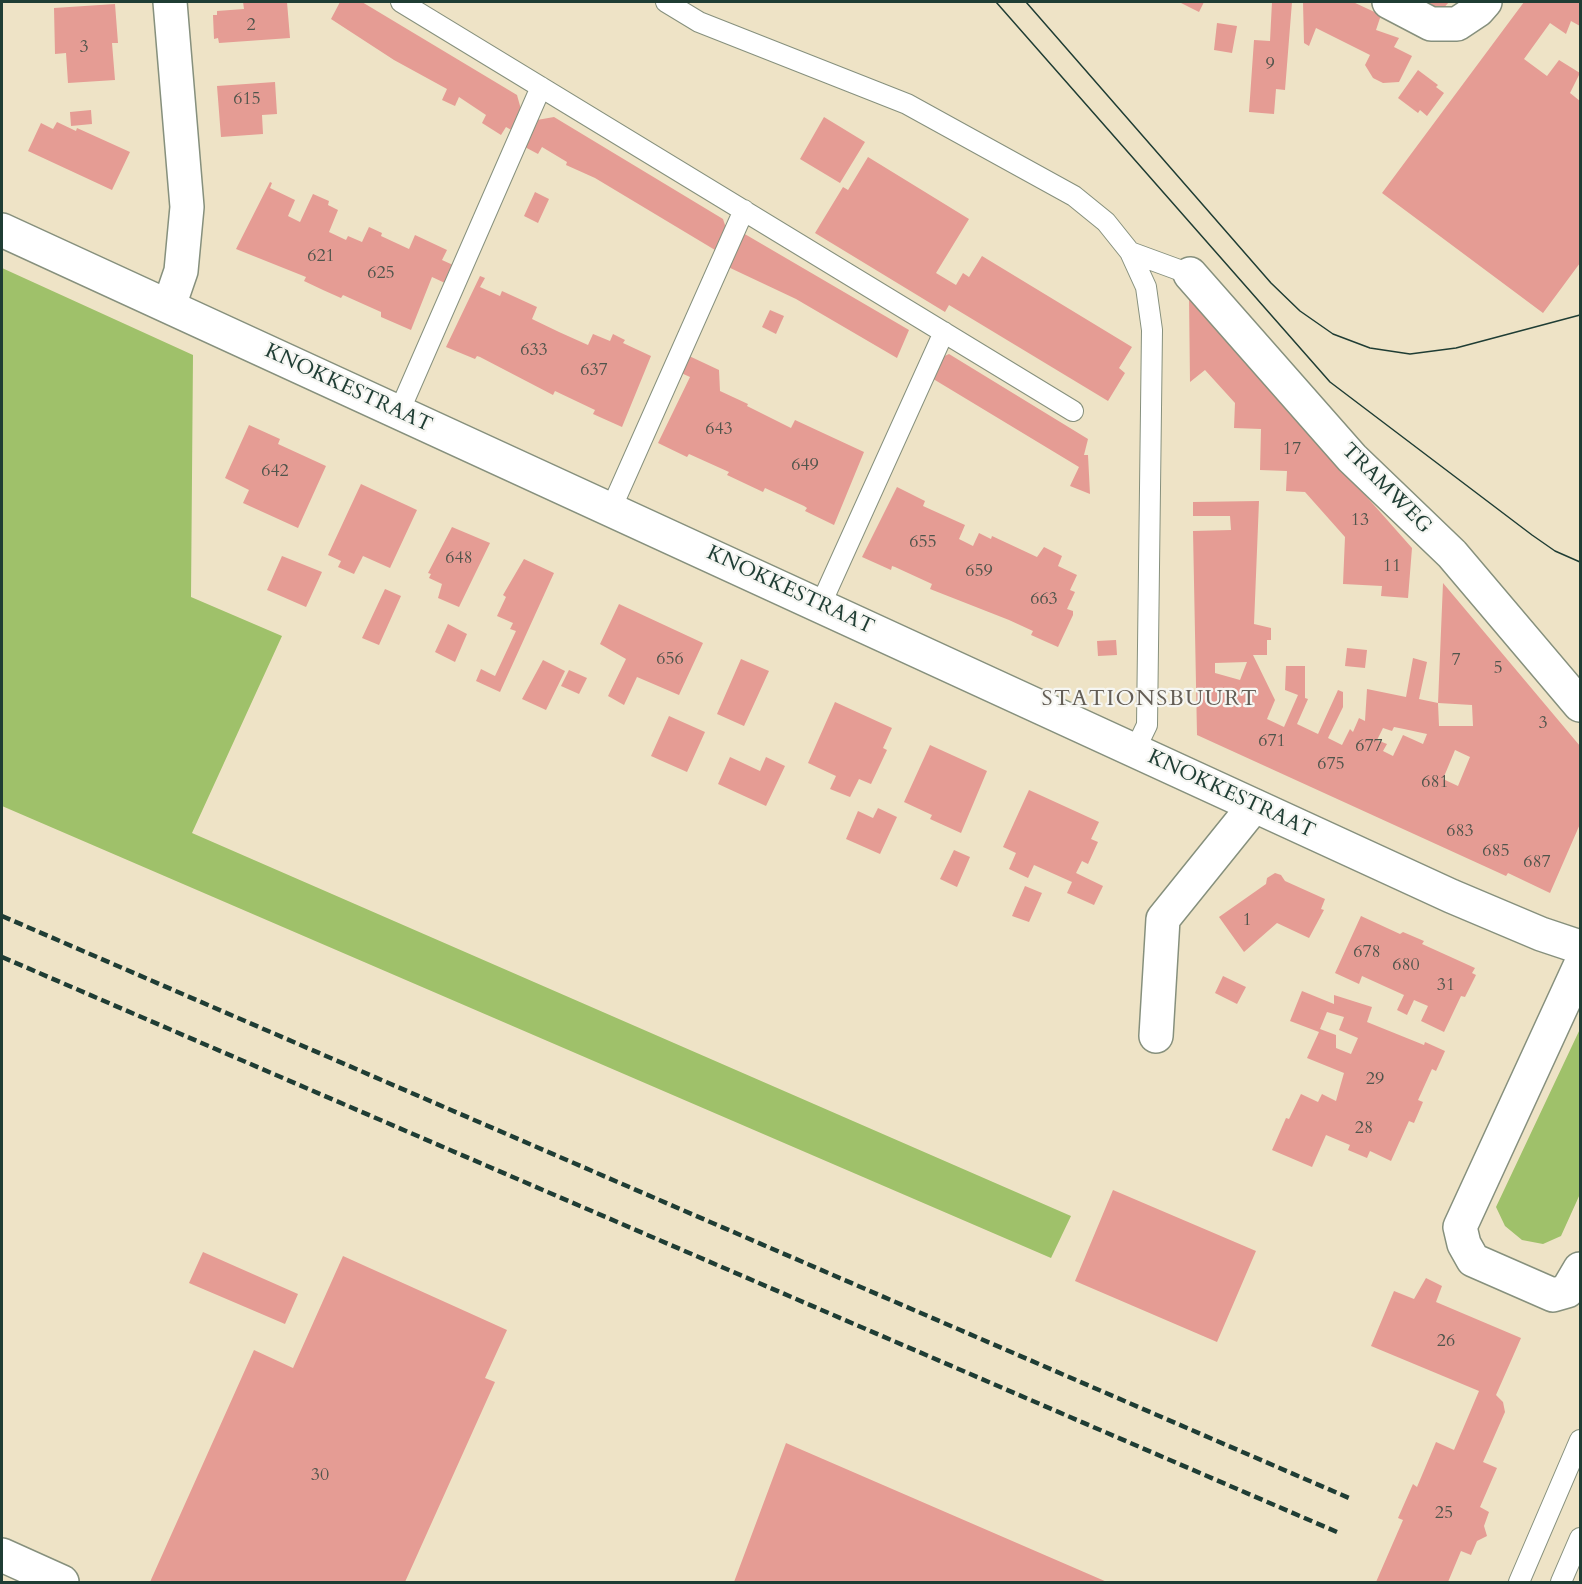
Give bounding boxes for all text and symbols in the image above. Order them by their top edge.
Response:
house number: 2 [246,15,256,37]
house number: 3 [79,37,89,59]
house number: 9 [1265,54,1275,76]
house number: 615 [233,89,261,111]
house number: 621 [307,246,335,268]
house number: 625 [367,263,395,285]
street label: KNOKKESTRAAT [260,339,436,439]
house number: 633 [520,340,548,362]
house number: 637 [580,360,608,382]
house number: 643 [705,419,733,441]
house number: 17 [1283,439,1301,461]
street label: TRAMWEG [1336,439,1436,539]
house number: 649 [791,455,819,477]
house number: 642 [261,461,289,483]
house number: 13 [1351,510,1369,532]
house number: 655 [909,532,937,554]
street label: KNOKKESTRAAT [702,541,878,641]
house number: 648 [445,548,473,570]
house number: 11 [1383,556,1401,578]
house number: 659 [965,561,993,583]
house number: 663 [1030,589,1058,611]
house number: 656 [656,649,684,671]
house number: 7 [1451,650,1461,672]
house number: 5 [1493,658,1503,680]
district label: STATIONSBUURT [1041,687,1259,713]
house number: 3 [1538,713,1548,735]
house number: 671 [1258,731,1286,753]
house number: 677 [1355,736,1383,758]
street label: KNOKKESTRAAT [1143,745,1319,845]
house number: 675 [1317,754,1345,776]
house number: 681 [1421,772,1449,794]
house number: 683 [1446,821,1474,843]
house number: 685 [1482,841,1510,863]
house number: 687 [1523,852,1551,874]
house number: 1 [1242,910,1252,932]
house number: 678 [1353,942,1381,964]
house number: 680 [1392,955,1420,977]
house number: 31 [1437,975,1455,997]
house number: 29 [1366,1069,1384,1091]
house number: 28 [1355,1118,1373,1140]
house number: 26 [1437,1331,1455,1353]
house number: 30 [311,1465,329,1487]
house number: 25 [1435,1503,1453,1525]

